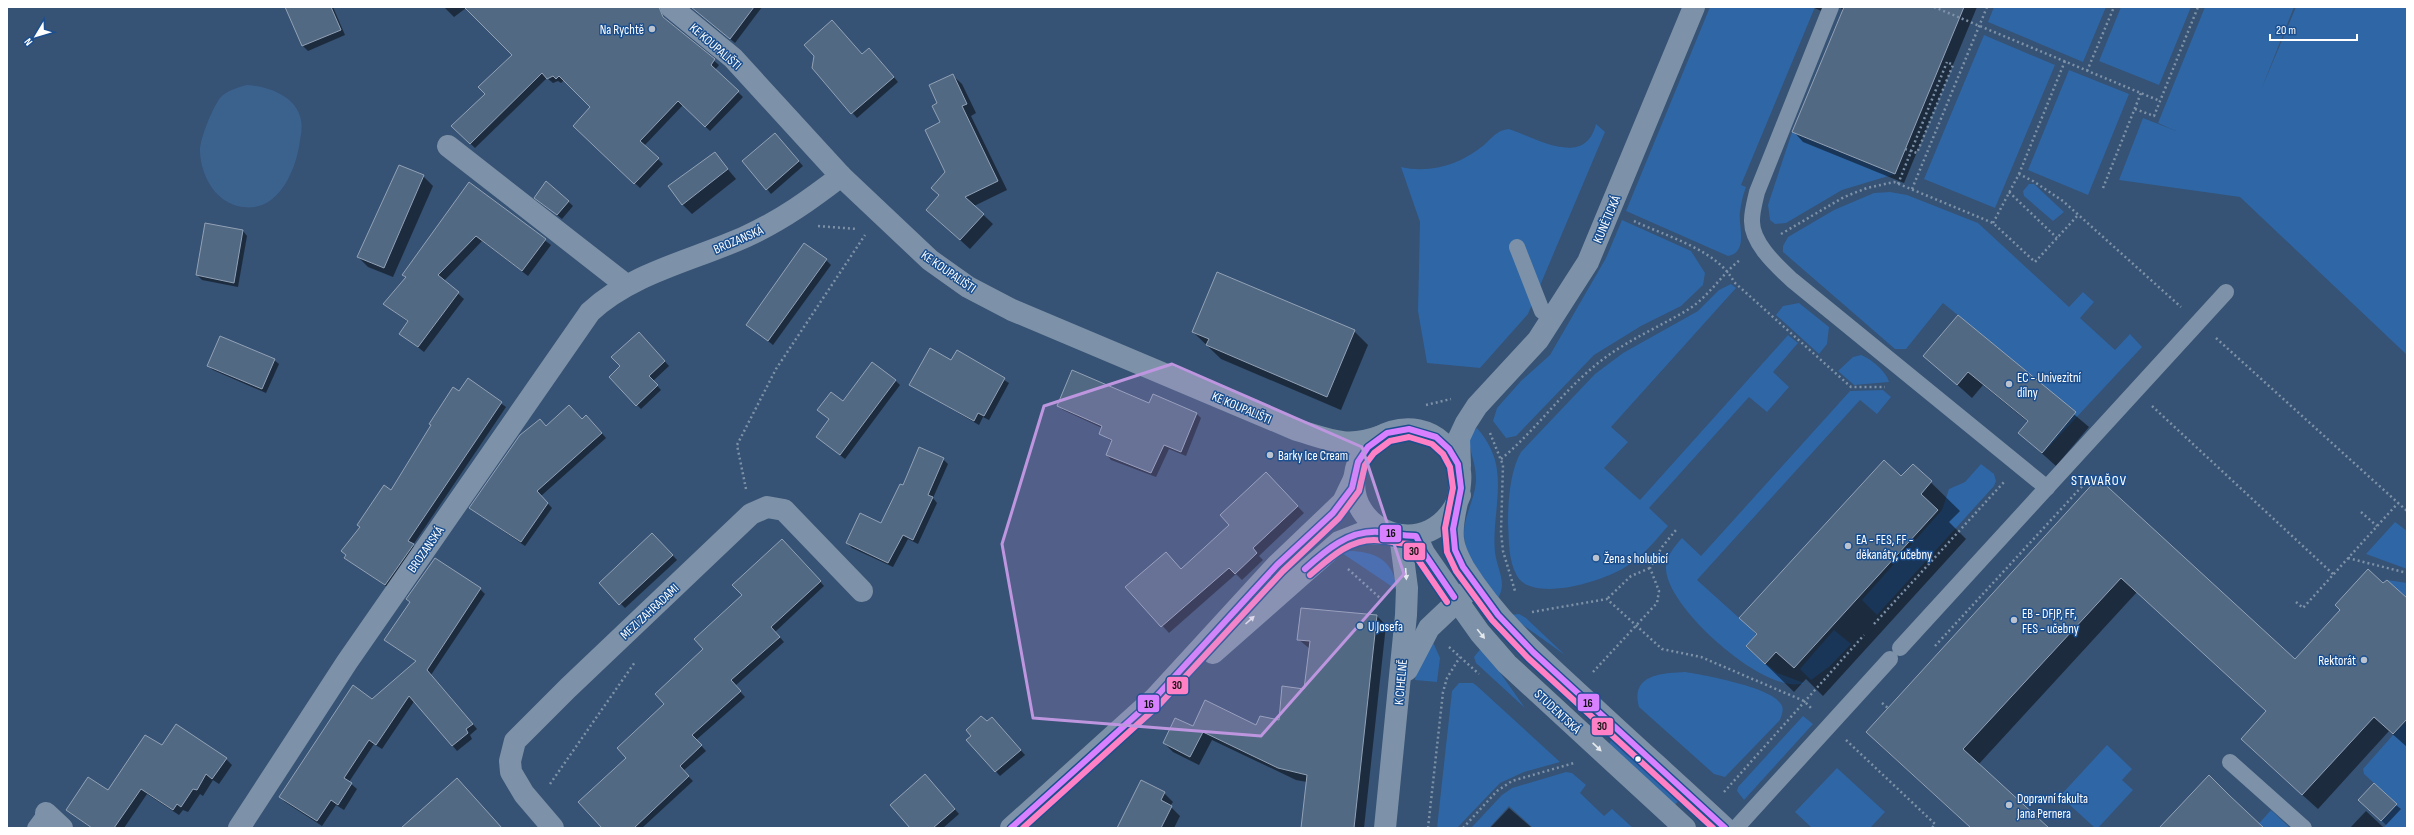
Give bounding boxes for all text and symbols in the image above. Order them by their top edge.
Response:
north arrow [16,16,56,56]
scale bar [2270,16,2357,42]
street label: KE KOUPALIŠTI [686,19,745,74]
place label: Na Rychtě [600,22,644,38]
text: 20 m [2276,23,2296,38]
marker: Na Rychtě [647,24,657,34]
text: N [22,35,35,48]
street label: KUNĚTICKÁ [1590,193,1624,246]
street label: BROZANSKÁ [711,222,766,258]
street label: KE KOUPALIŠTI [918,246,980,297]
place label: EC - Univezitní dílny [2017,370,2082,401]
marker: EC - Univezitní dílny [2004,379,2014,389]
street label: KE KOUPALIŠTI [1209,387,1274,428]
place label: Barky Ice Cream [1278,448,1348,464]
marker: Barky Ice Cream [1265,450,1275,460]
district label: STAVAŘOV [2071,472,2127,489]
street label: BROZANSKÁ [404,523,448,576]
line badge: 16 [1379,524,1402,543]
text: 16 [1386,527,1396,540]
place label: EA - FES, FF - děkanáty, učebny [1856,532,1932,563]
marker: EA - FES, FF - děkanáty, učebny [1843,541,1853,551]
line badge: 30 [1403,542,1426,561]
text: 30 [1409,545,1419,558]
place label: Žena s holubicí [1604,551,1669,567]
marker: Žena s holubicí [1591,553,1601,563]
one-way arrow [1402,568,1409,580]
street label: MEZI ZAHRADAMI [617,581,682,643]
place label: EB - DFJP, FF, FES - učebny [2022,606,2079,637]
marker: EB - DFJP, FF, FES - učebny [2009,615,2019,625]
one-way arrow [1245,616,1255,625]
place label: U Josefa [1368,619,1403,635]
marker: U Josefa [1355,621,1365,631]
one-way arrow [1476,628,1485,639]
place label: Rektorát [2318,653,2356,669]
marker: Rektorát [2359,655,2369,665]
street label: K CIHELNĚ [1391,659,1411,706]
line badge: 30 [1166,676,1189,695]
text: 30 [1172,679,1182,692]
street label: STUDENTSKÁ [1531,686,1584,738]
line badge: 16 [1577,693,1600,712]
line badge: 16 [1137,694,1160,713]
text: 16 [1583,697,1593,710]
text: 16 [1144,698,1154,711]
line badge: 30 [1591,717,1614,736]
text: 30 [1597,720,1607,733]
one-way arrow [1592,743,1602,752]
unlabelled marker [1633,754,1643,764]
place label: Dopravní fakulta Jana Pernera [2016,791,2088,822]
marker: Dopravní fakulta Jana Pernera [2004,800,2014,810]

